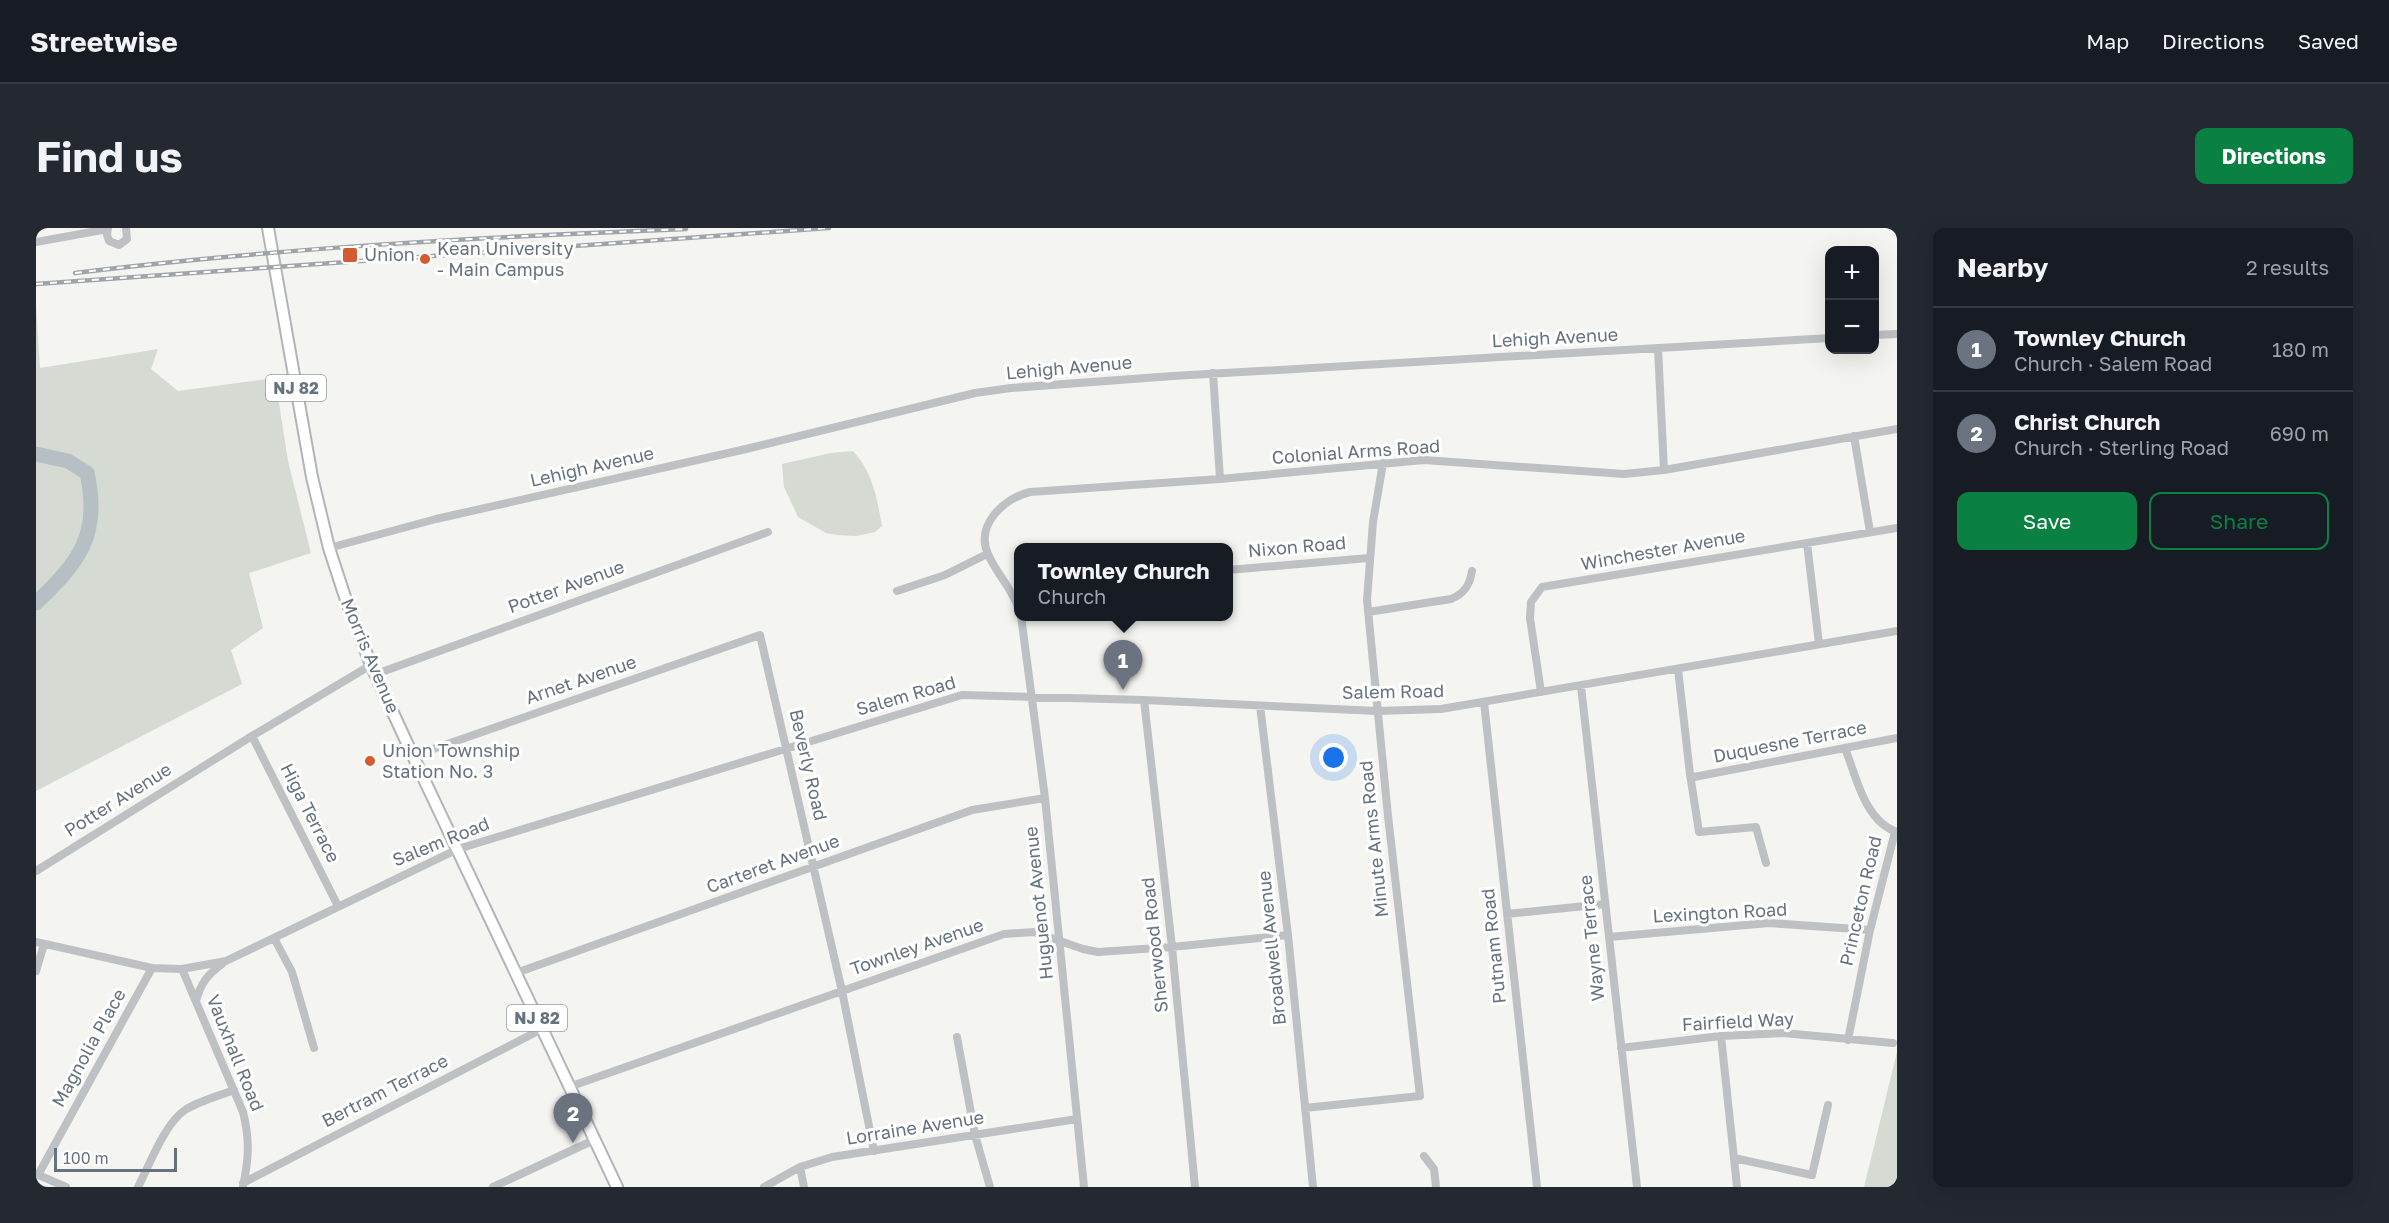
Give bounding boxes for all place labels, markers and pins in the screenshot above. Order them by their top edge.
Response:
place label: Kean University - Main Campus [437,237,573,280]
place label: Union [364,243,415,265]
marker: Union [341,246,359,264]
marker: Kean University - Main Campus [418,252,432,266]
pin: 1 [1104,640,1142,690]
place label: Union Township Station No. 3 [382,739,520,782]
marker: Union Township Station No. 3 [363,754,377,768]
pin: 2 [554,1094,592,1143]

